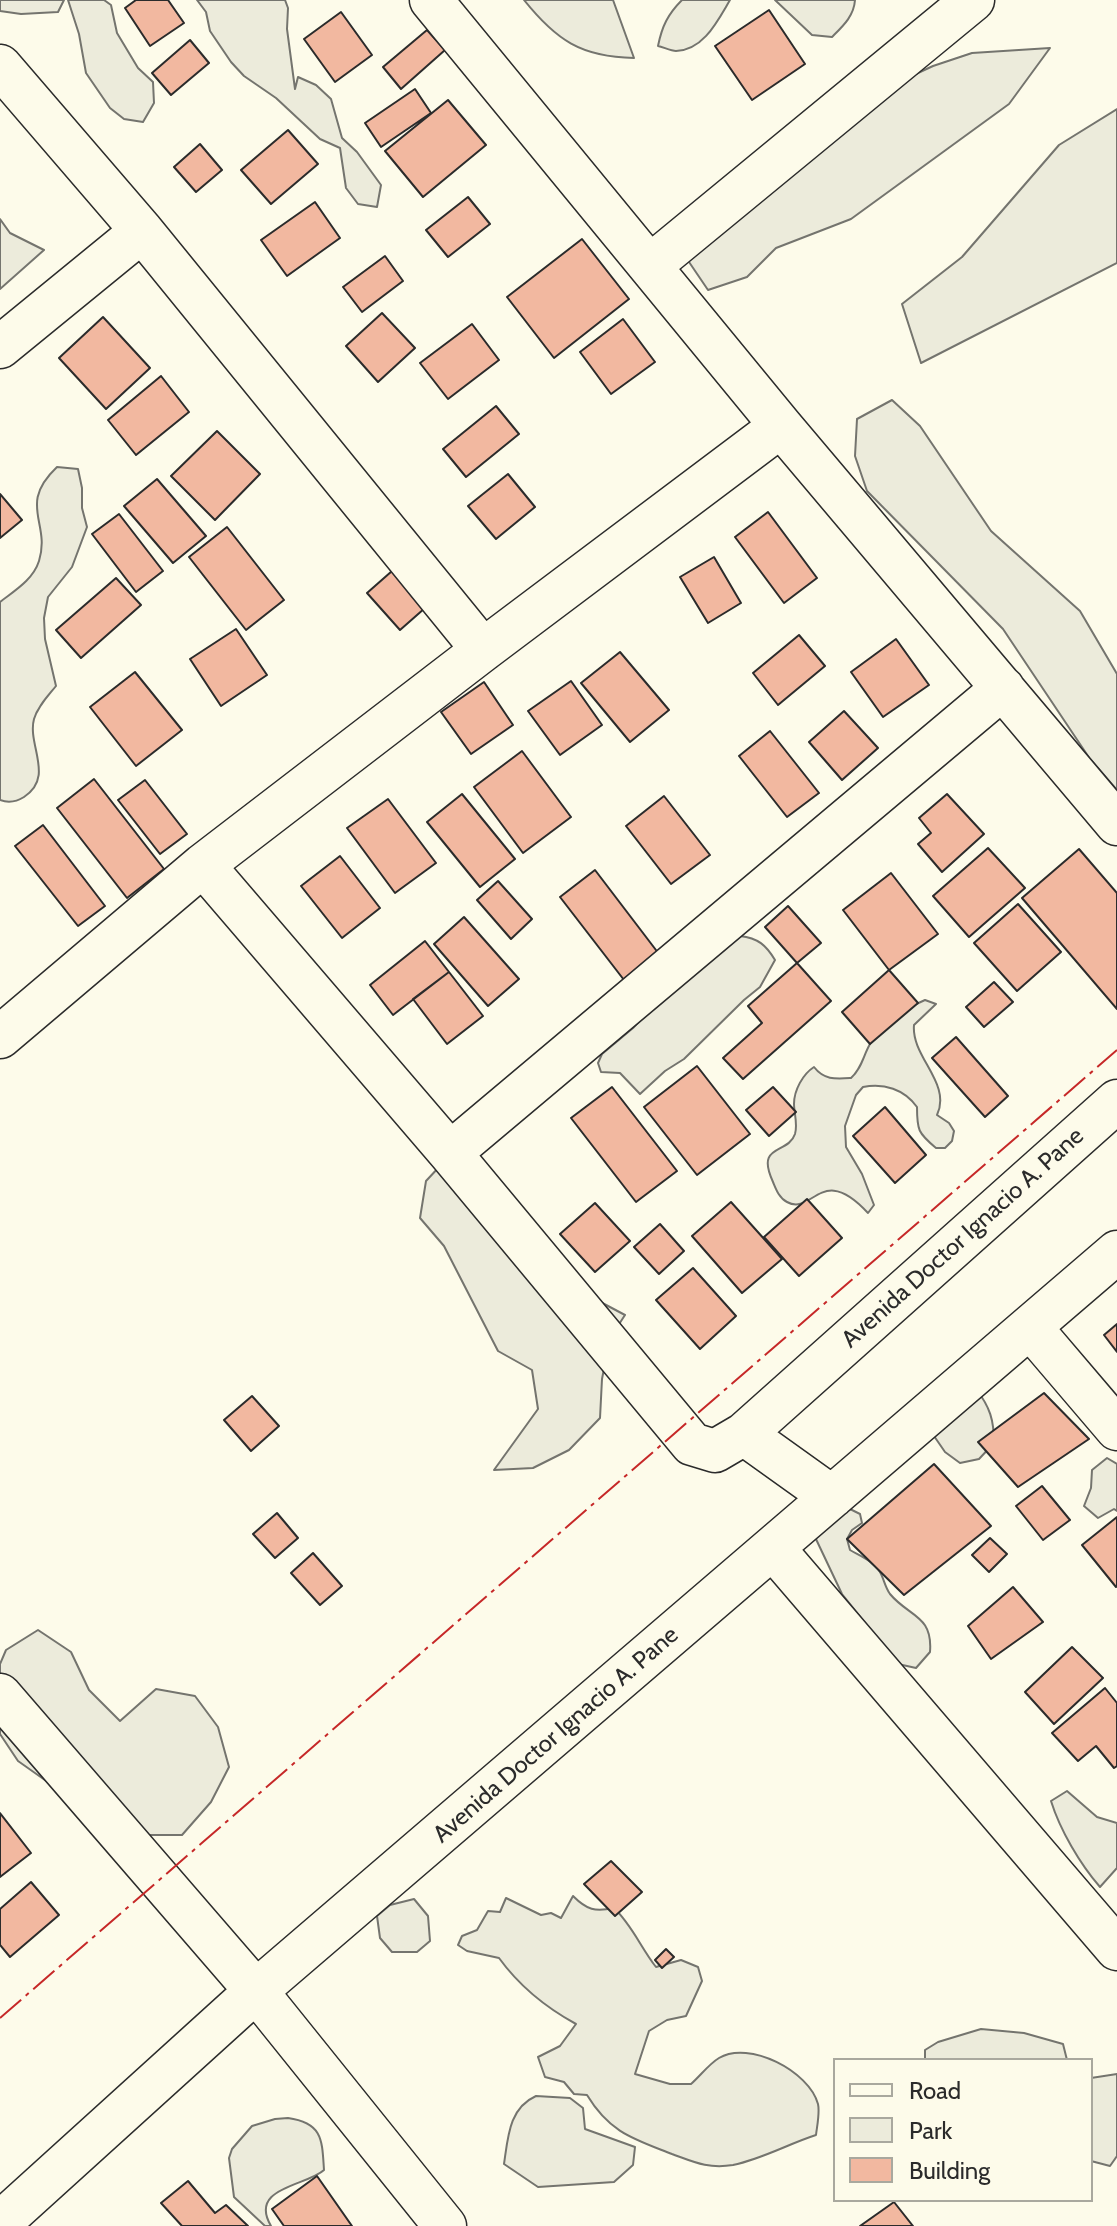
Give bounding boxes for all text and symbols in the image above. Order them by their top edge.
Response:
street label: Avenida Doctor Ignacio A. Pane [836,1122,1090,1354]
street label: Avenida Doctor Ignacio A. Pane [428,1621,684,1849]
legend [833,2058,1093,2202]
text: Road [909,2076,961,2105]
text: Park [909,2116,952,2145]
text: Building [909,2156,990,2185]

